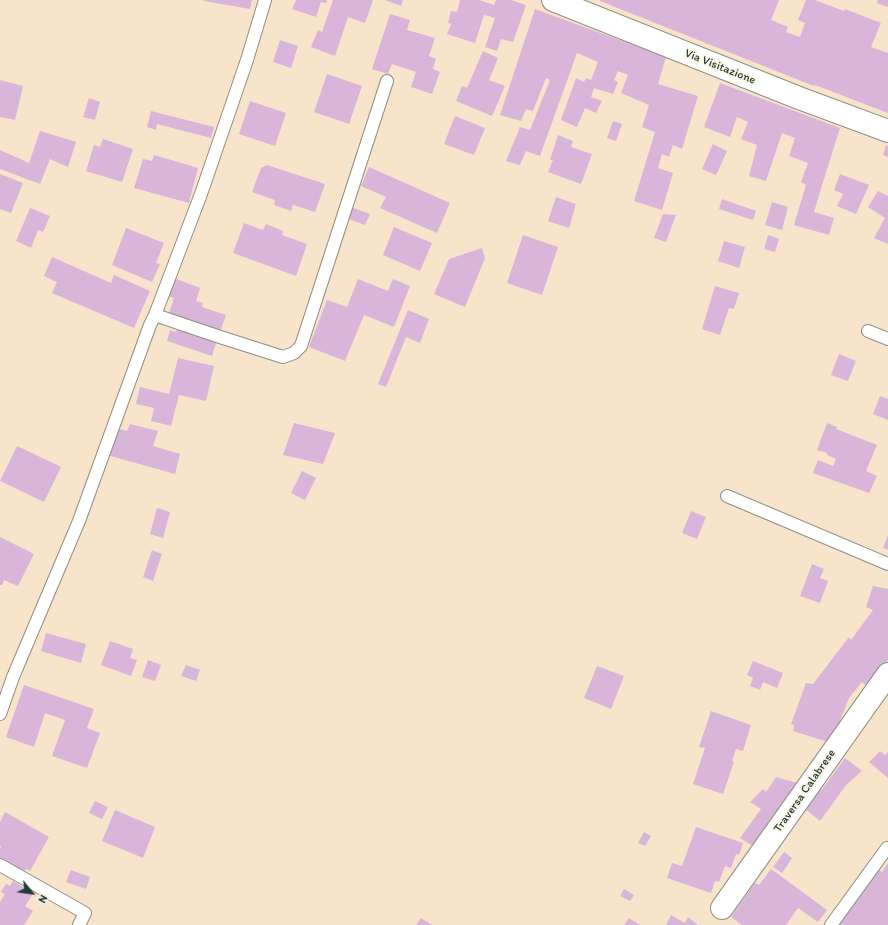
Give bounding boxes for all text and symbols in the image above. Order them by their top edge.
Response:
street label: Via Visitazione [682,46,758,88]
street label: Traversa Calabrese [771,747,839,835]
north arrow [12,873,52,913]
text: N [35,893,50,905]

